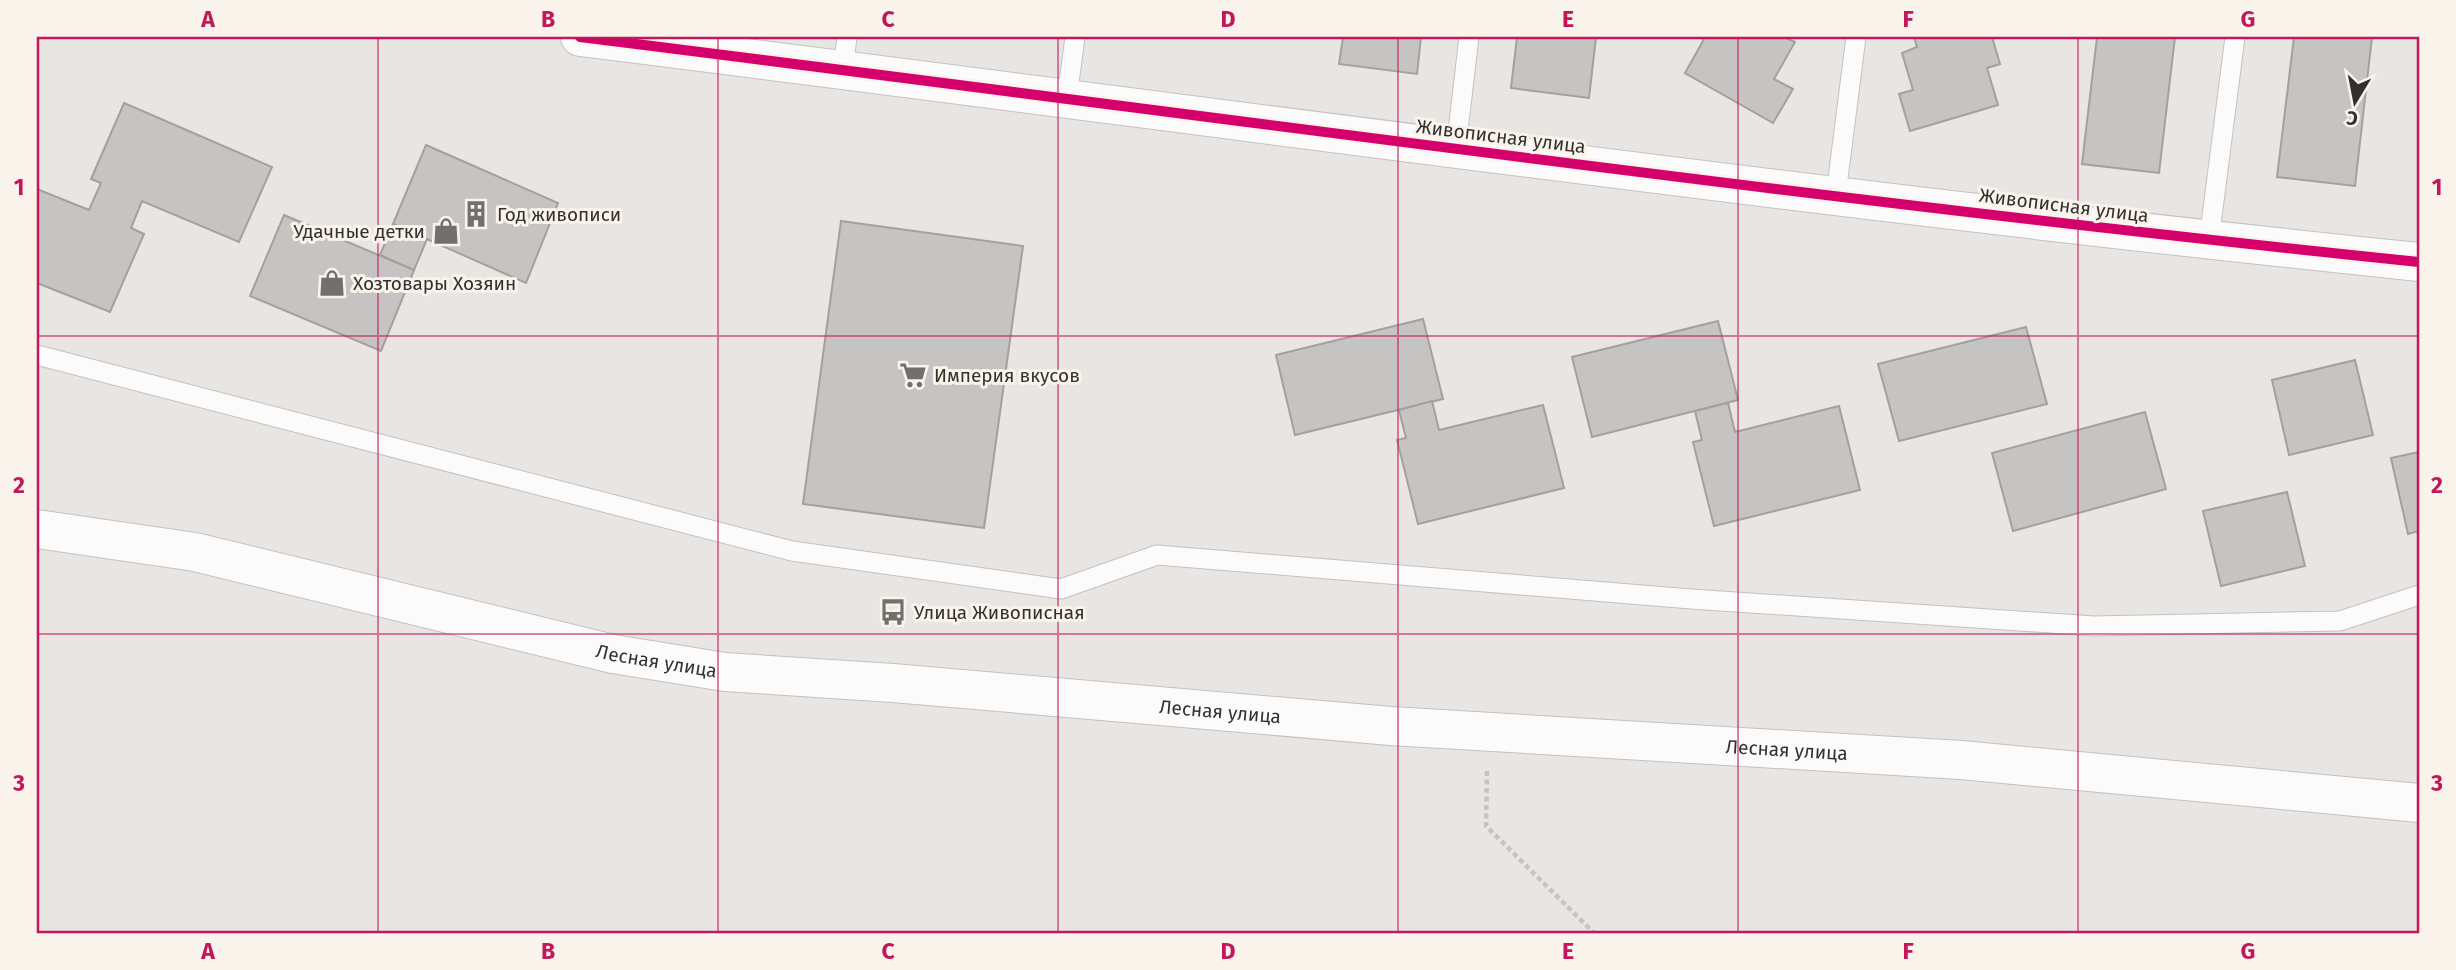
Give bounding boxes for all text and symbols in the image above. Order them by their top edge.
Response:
text: A [200,5,215,33]
text: B [541,5,555,33]
text: C [881,5,895,33]
text: D [1221,5,1236,33]
text: E [1562,5,1574,33]
text: F [1902,5,1914,33]
text: G [2241,5,2255,33]
north arrow [2320,66,2390,136]
text: С [2345,106,2360,131]
street label: Живописная улица [1415,115,1587,158]
text: 1 [14,173,24,201]
text: 1 [2432,173,2442,201]
street label: Живописная улица [1978,184,2150,227]
building icon: Год живописи [461,199,491,229]
place label: Год живописи [497,203,621,226]
shop icon: Удачные детки [431,216,461,246]
place label: Удачные детки [293,220,425,243]
shop icon: Хозтовары Хозяин [317,268,347,298]
place label: Хозтовары Хозяин [353,272,516,295]
supermarket icon: Империя вкусов [898,360,928,390]
place label: Империя вкусов [934,364,1080,387]
text: 2 [13,471,25,499]
text: 2 [2431,471,2443,499]
bus stop icon: Улица Живописная [878,597,908,627]
place label: Улица Живописная [914,601,1085,624]
street label: Лесная улица [594,639,719,683]
street label: Лесная улица [1158,695,1282,728]
street label: Лесная улица [1725,735,1848,765]
text: 3 [12,769,25,797]
text: 3 [2430,769,2443,797]
text: A [200,937,215,965]
text: B [541,937,555,965]
text: C [881,937,895,965]
text: D [1221,937,1236,965]
text: E [1562,937,1574,965]
text: F [1902,937,1914,965]
text: G [2241,937,2255,965]

